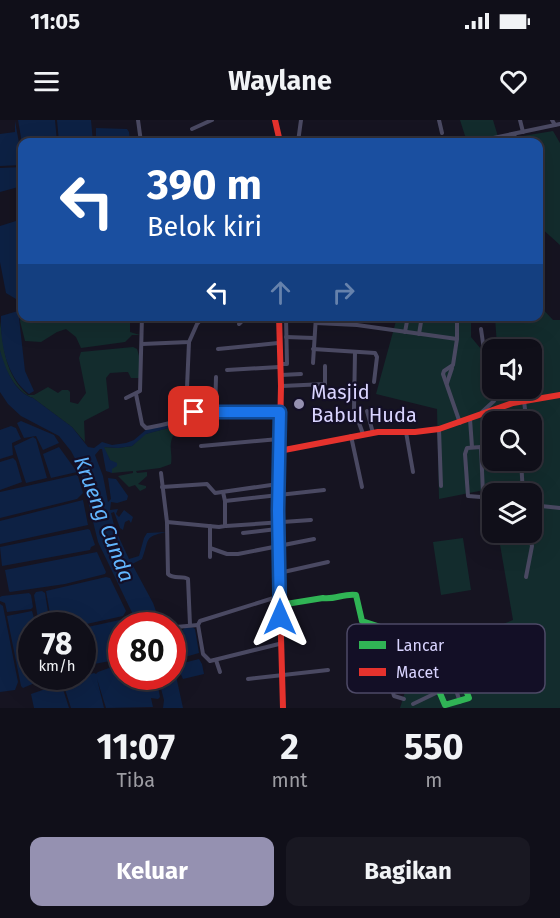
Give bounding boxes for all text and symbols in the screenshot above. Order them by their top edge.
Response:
text: 11:05 [30,8,80,35]
icon: menu [30,65,63,98]
text: Waylane [228,65,332,97]
icon: heart [497,65,530,98]
text: 390 m [147,160,262,210]
icon: left [48,162,126,240]
text: Belok kiri [147,211,262,243]
icon: left [201,276,234,309]
icon: ahead [264,276,297,309]
icon: right [327,276,360,309]
map controls [482,339,542,543]
button: sound [482,339,542,399]
place label: Masjid Babul Huda [311,380,417,427]
pin [168,386,219,437]
icon: arrive [177,395,210,428]
marker: Masjid Babul Huda [292,397,306,411]
button: search [482,411,542,471]
water label: Krueng Cunda [68,452,140,586]
button: layers [482,483,542,543]
position arrow [248,585,312,649]
speed limit sign: 80 [108,612,186,690]
legend [347,624,545,693]
text: 78 [42,626,72,662]
text: Lancar [396,636,445,655]
text: km/h [38,657,76,675]
text: Macet [396,663,439,682]
text: 11:07 [96,725,175,769]
text: 2 [280,725,299,769]
text: 550 [404,725,464,769]
text: Tiba [116,768,155,792]
text: mnt [272,768,308,792]
text: m [425,768,442,792]
button: Keluar [30,837,274,906]
button: Bagikan [286,837,530,906]

